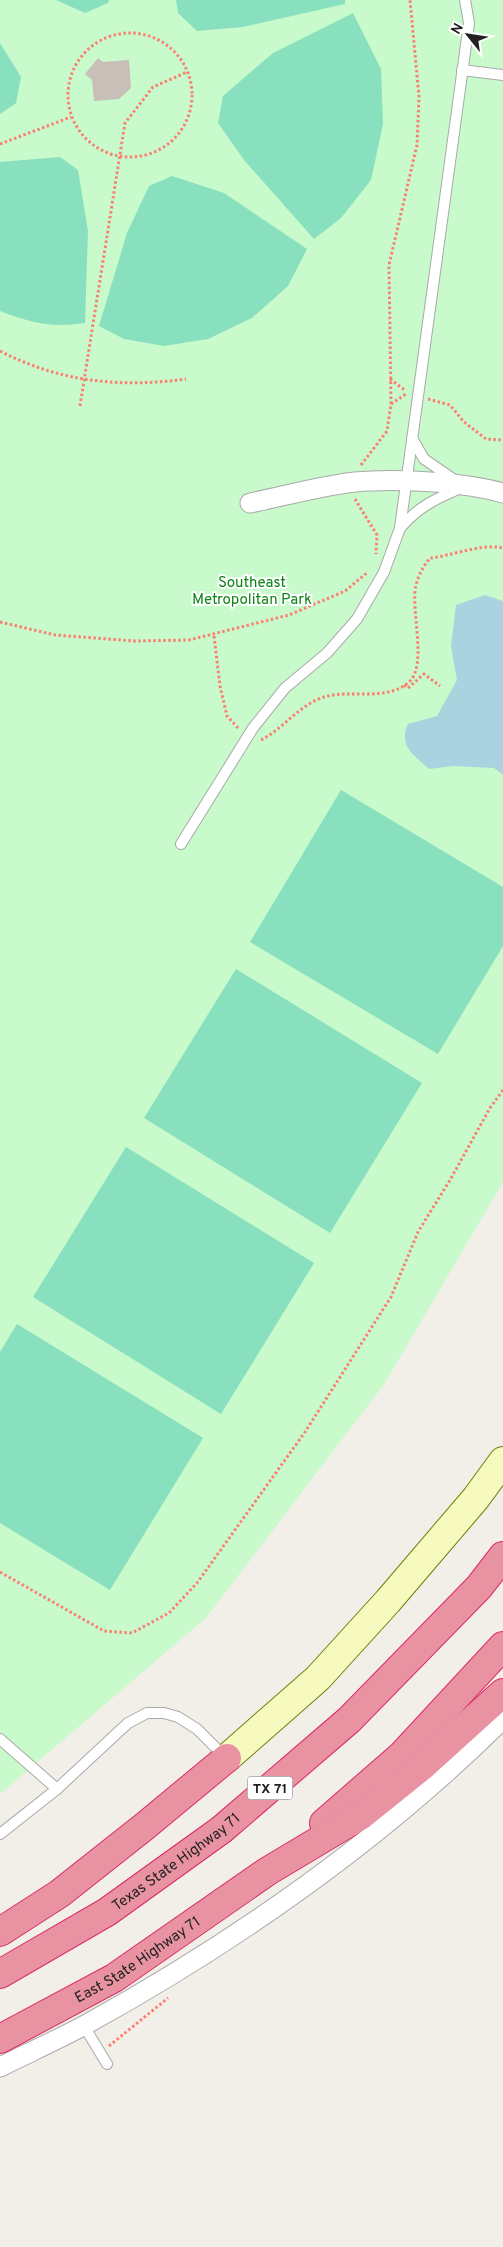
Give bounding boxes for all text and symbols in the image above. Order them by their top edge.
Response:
north arrow [443,10,493,60]
text: N [448,21,468,38]
park label: Southeast Metropolitan Park [192,574,312,610]
road number: TX 71 [248,1776,292,1800]
street label: Texas State Highway 71 [109,1810,245,1916]
street label: East State Highway 71 [72,1913,205,2008]

